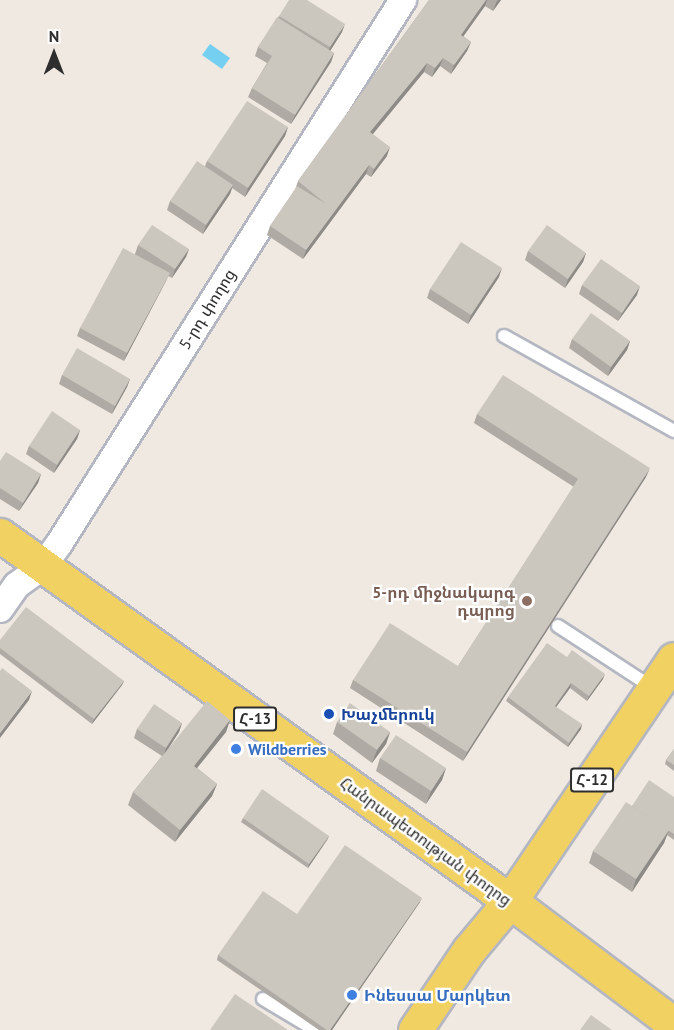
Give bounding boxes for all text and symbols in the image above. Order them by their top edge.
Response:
north arrow [24,24,84,84]
text: N [49,26,59,46]
street label: 5-րդ փողոց [175,265,239,353]
place label: 5-րդ միջնակարգ դպրոց [372,582,515,620]
marker: 5-րդ միջնակարգ դպրոց [520,594,534,608]
place label: Խաչմերուկ [341,704,435,724]
road number: Հ-13 [232,707,278,731]
marker: Խաչմերուկ [322,707,336,721]
place label: Wildberries [248,739,327,759]
marker: Wildberries [229,742,243,756]
road number: Հ-12 [570,768,614,792]
street label: Հանրապետության փողոց [337,772,515,910]
place label: Ինեսսա Մարկետ [364,985,511,1005]
marker: Ինեսսա Մարկետ [345,988,359,1002]

